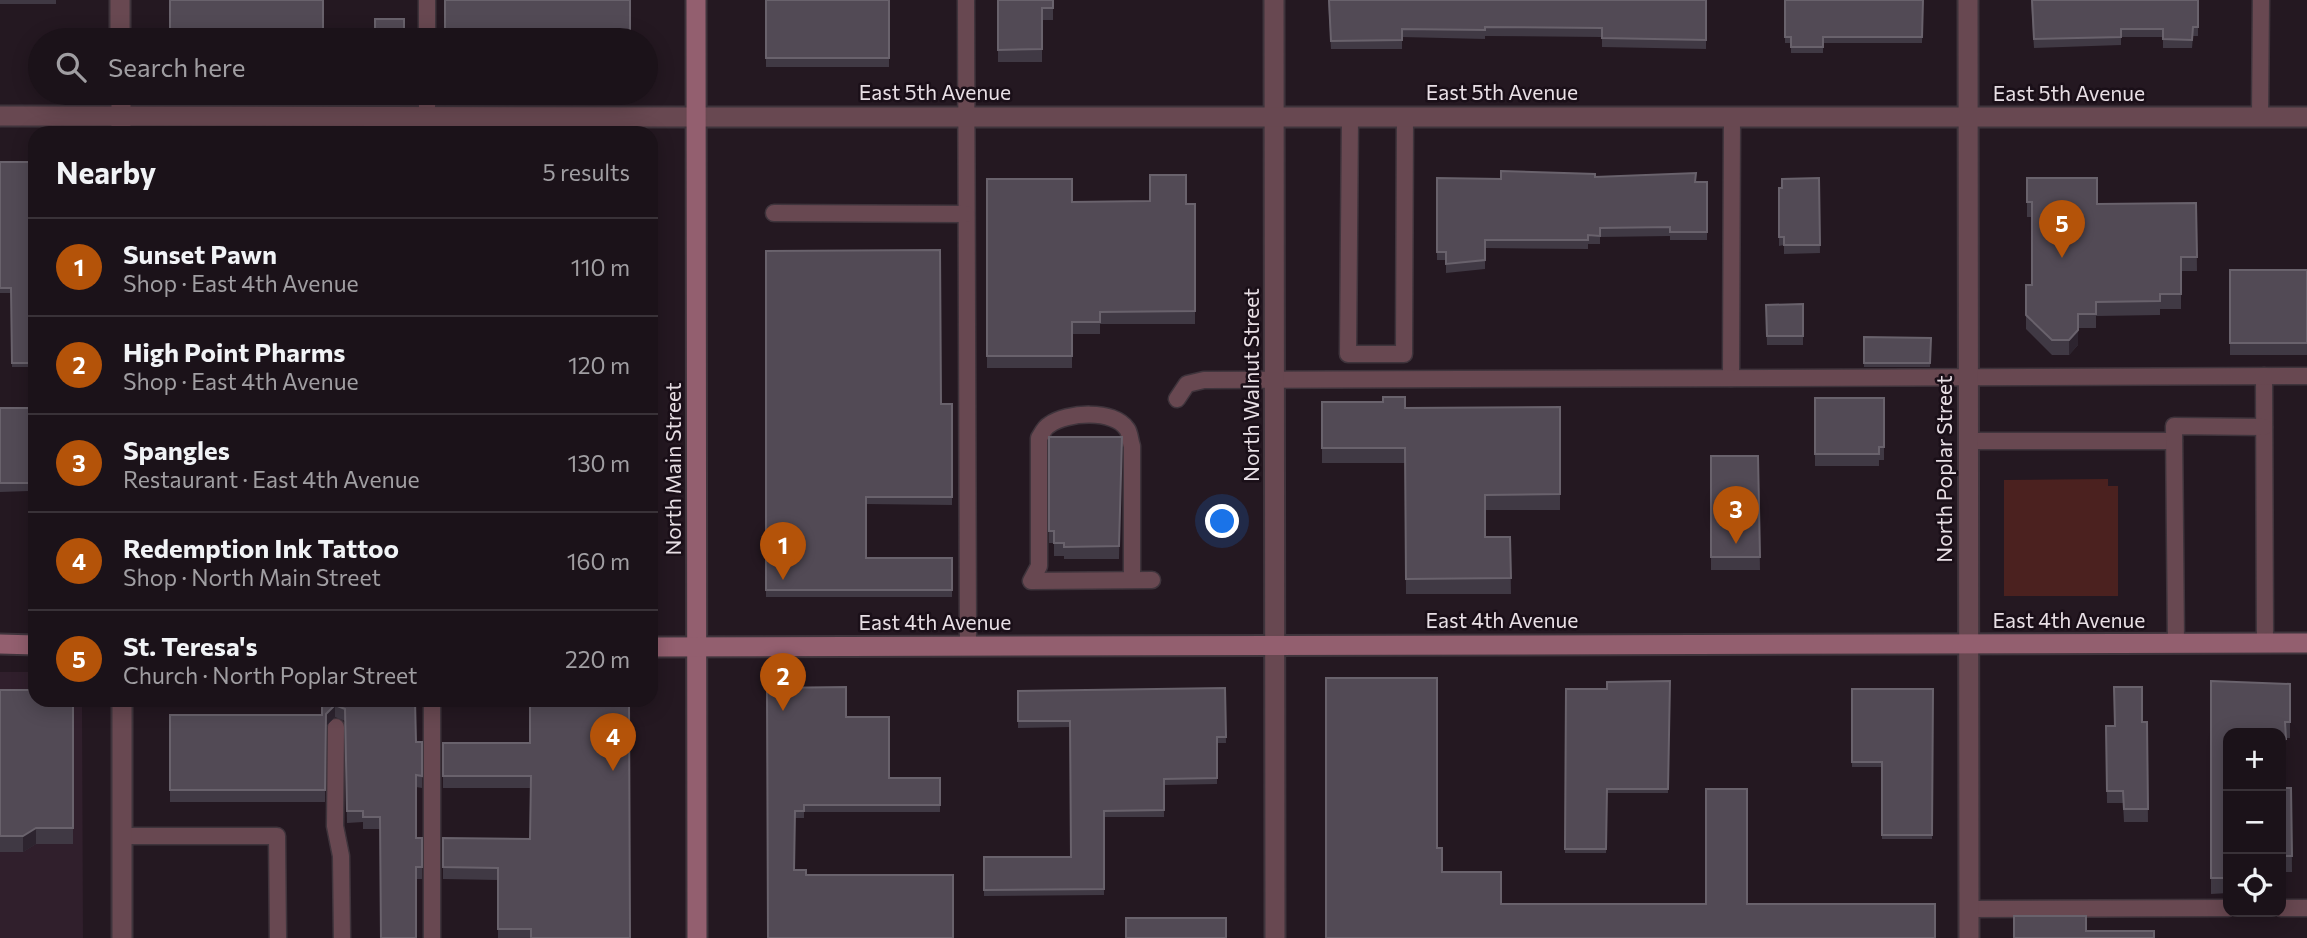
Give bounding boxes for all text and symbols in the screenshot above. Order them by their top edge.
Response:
search box [28,28,658,105]
icon: search [52,48,90,86]
text: Search here [108,51,246,82]
street label: East 5th Avenue [859,79,1011,104]
street label: East 5th Avenue [1426,79,1578,104]
street label: East 5th Avenue [1993,80,2145,105]
text: Nearby [56,153,156,190]
text: 5 results [542,158,630,186]
pin: 5 [2039,200,2085,258]
text: Sunset Pawn [123,238,277,269]
text: 1 [74,253,84,281]
text: 110 m [571,253,630,281]
text: Shop · East 4th Avenue [123,269,359,297]
street label: North Walnut Street [1238,288,1263,482]
text: High Point Pharms [123,336,345,367]
text: 2 [72,351,86,379]
text: 120 m [568,351,630,379]
text: Shop · East 4th Avenue [123,367,359,395]
street label: North Poplar Street [1931,375,1956,563]
street label: North Main Street [660,382,685,556]
text: Spangles [123,434,230,465]
text: 3 [72,449,86,477]
text: 130 m [568,449,630,477]
text: Restaurant · East 4th Avenue [123,465,420,493]
pin: 3 [1713,486,1759,544]
your location [1205,504,1239,538]
pin: 1 [760,522,806,580]
text: Redemption Ink Tattoo [123,532,399,563]
text: 4 [72,547,86,575]
text: 160 m [567,547,630,575]
text: Shop · North Main Street [123,563,381,591]
street label: East 4th Avenue [1426,607,1578,632]
street label: East 4th Avenue [1993,607,2145,632]
street label: East 4th Avenue [859,609,1011,634]
text: St. Teresa's [123,630,258,661]
text: 5 [72,645,86,673]
text: 220 m [565,645,630,673]
pin: 2 [760,653,806,711]
text: Church · North Poplar Street [123,661,418,689]
pin: 4 [590,713,636,771]
map controls [2223,728,2286,917]
button: + [2223,728,2286,791]
button: − [2223,791,2286,854]
button: locate [2223,854,2286,917]

